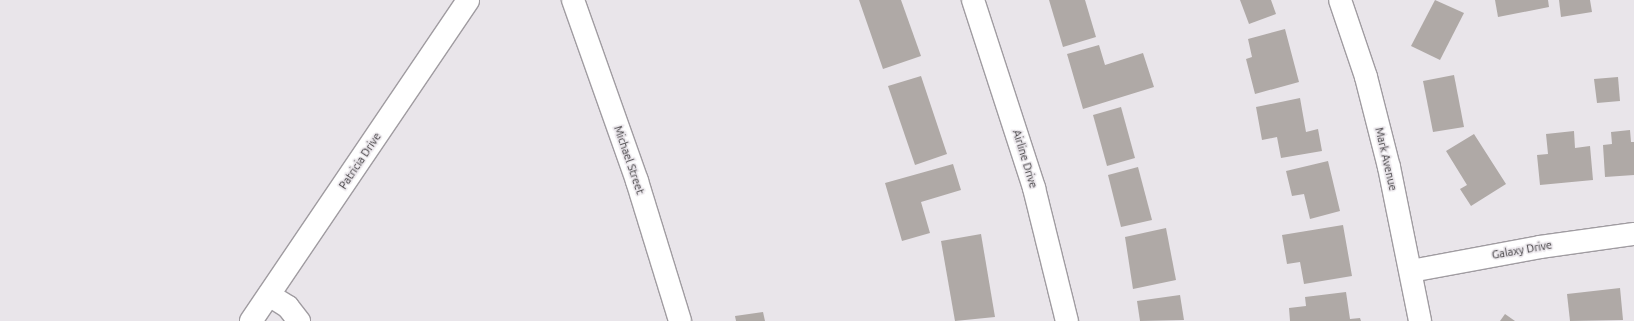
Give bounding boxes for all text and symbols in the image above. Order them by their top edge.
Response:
street label: Michael Street [611,124,647,196]
street label: Mark Avenue [1372,126,1400,192]
street label: Airline Drive [1010,128,1040,190]
street label: Patricia Drive [336,130,384,192]
street label: Galaxy Drive [1491,238,1553,262]

